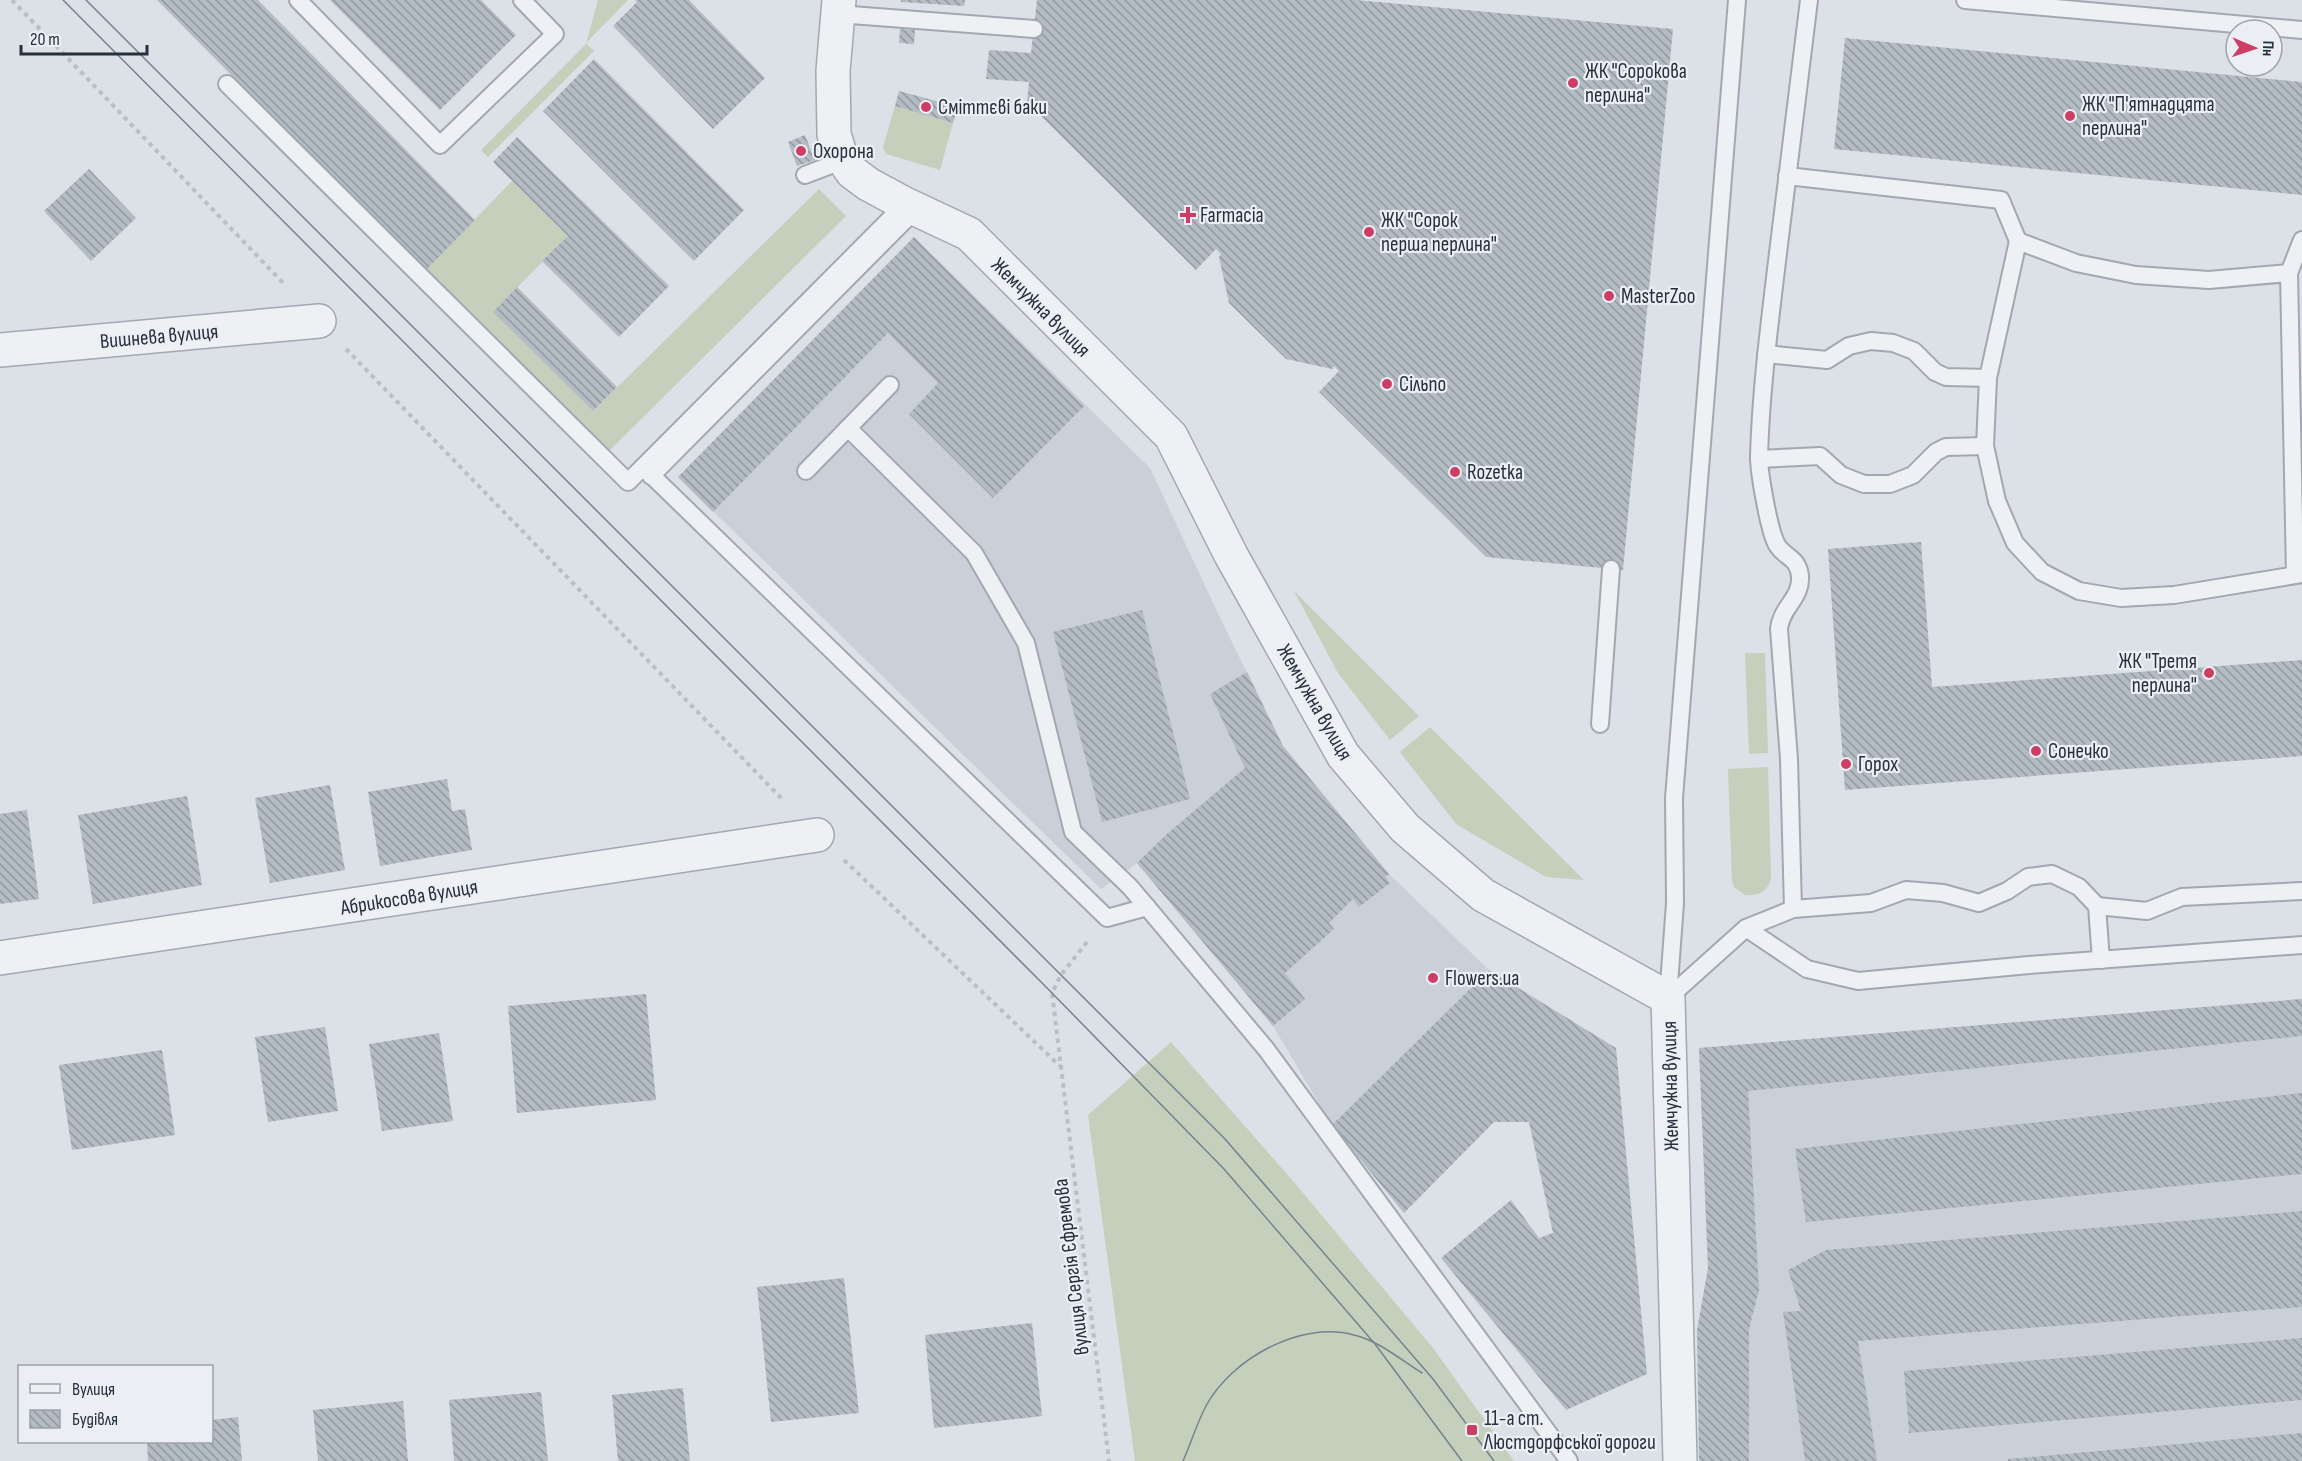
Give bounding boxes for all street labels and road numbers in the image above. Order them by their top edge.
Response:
street label: Жемчужна вулиця [986,252,1096,362]
street label: Вишнева вулиця [99,319,219,354]
street label: Жемчужна вулиця [1271,640,1358,765]
street label: Абрикосова вулиця [338,874,479,921]
street label: Жемчужна вулиця [1657,1021,1684,1151]
street label: вулиця Сергія Єфремова [1048,1177,1095,1357]

